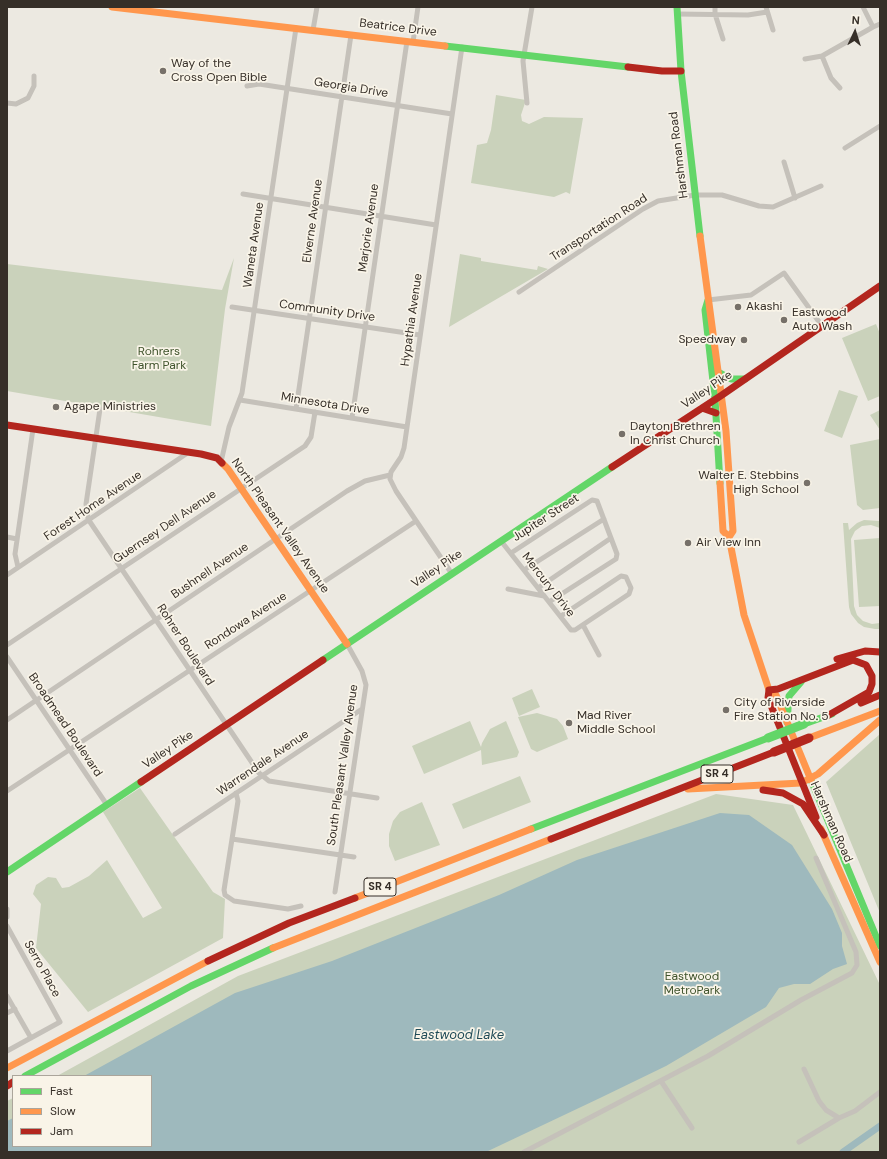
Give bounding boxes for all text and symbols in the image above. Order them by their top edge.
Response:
north arrow [835,12,875,52]
text: N [851,13,860,27]
street label: Beatrice Drive [359,16,437,40]
place label: Way of the Cross Open Bible [171,57,267,85]
marker: Way of the Cross Open Bible [158,66,168,76]
street label: Georgia Drive [313,75,389,101]
street label: Harshman Road [667,111,691,199]
street label: Elverne Avenue [300,178,326,264]
street label: Marjorie Avenue [356,183,382,273]
street label: Transportation Road [548,191,650,265]
street label: Waneta Avenue [241,201,267,289]
street label: Hypathia Avenue [398,273,426,367]
street label: Community Drive [278,297,376,325]
place label: Akashi [746,300,782,314]
marker: Akashi [733,302,743,312]
place label: Eastwood Auto Wash [792,306,852,334]
marker: Eastwood Auto Wash [779,315,789,325]
place label: Speedway [678,333,736,347]
marker: Speedway [739,335,749,345]
park label: Rohrers Farm Park [132,345,186,373]
street label: Valley Pike [679,368,735,412]
street label: Minnesota Drive [280,390,370,418]
place label: Agape Ministries [64,400,156,414]
marker: Agape Ministries [51,402,61,412]
place label: Dayton Brethren In Christ Church [630,420,721,448]
marker: Dayton Brethren In Christ Church [617,429,627,439]
street label: North Pleasant Valley Avenue [228,456,332,596]
street label: Forest Home Avenue [41,468,145,544]
place label: Walter E. Stebbins High School [698,469,799,497]
marker: Walter E. Stebbins High School [802,478,812,488]
street label: Guernsey Dell Avenue [111,487,219,567]
street label: Jupiter Street [510,491,582,545]
place label: Air View Inn [696,536,761,550]
marker: Air View Inn [683,538,693,548]
street label: Bushnell Avenue [169,540,251,602]
street label: Valley Pike [409,547,465,591]
street label: Mercury Drive [518,550,578,620]
street label: Rondowa Avenue [202,589,290,653]
street label: Rohrer Boulevard [153,602,217,688]
street label: Broadmead Boulevard [25,670,105,780]
street label: South Pleasant Valley Avenue [325,684,361,846]
place label: City of Riverside Fire Station No. 5 [734,696,829,724]
marker: City of Riverside Fire Station No. 5 [721,705,731,715]
place label: Mad River Middle School [577,709,655,737]
marker: Mad River Middle School [564,718,574,728]
street label: Warrendale Avenue [214,727,312,799]
street label: Valley Pike [140,728,196,772]
road number: SR 4 [701,765,733,783]
street label: Harshman Road [807,779,855,865]
road number: SR 4 [364,878,396,896]
street label: Serro Place [21,938,63,1000]
park label: Eastwood MetroPark [664,970,720,998]
water label: Eastwood Lake [414,1028,504,1044]
legend [12,1075,152,1147]
text: Fast [50,1083,73,1099]
text: Slow [50,1103,76,1119]
text: Jam [50,1123,73,1139]

